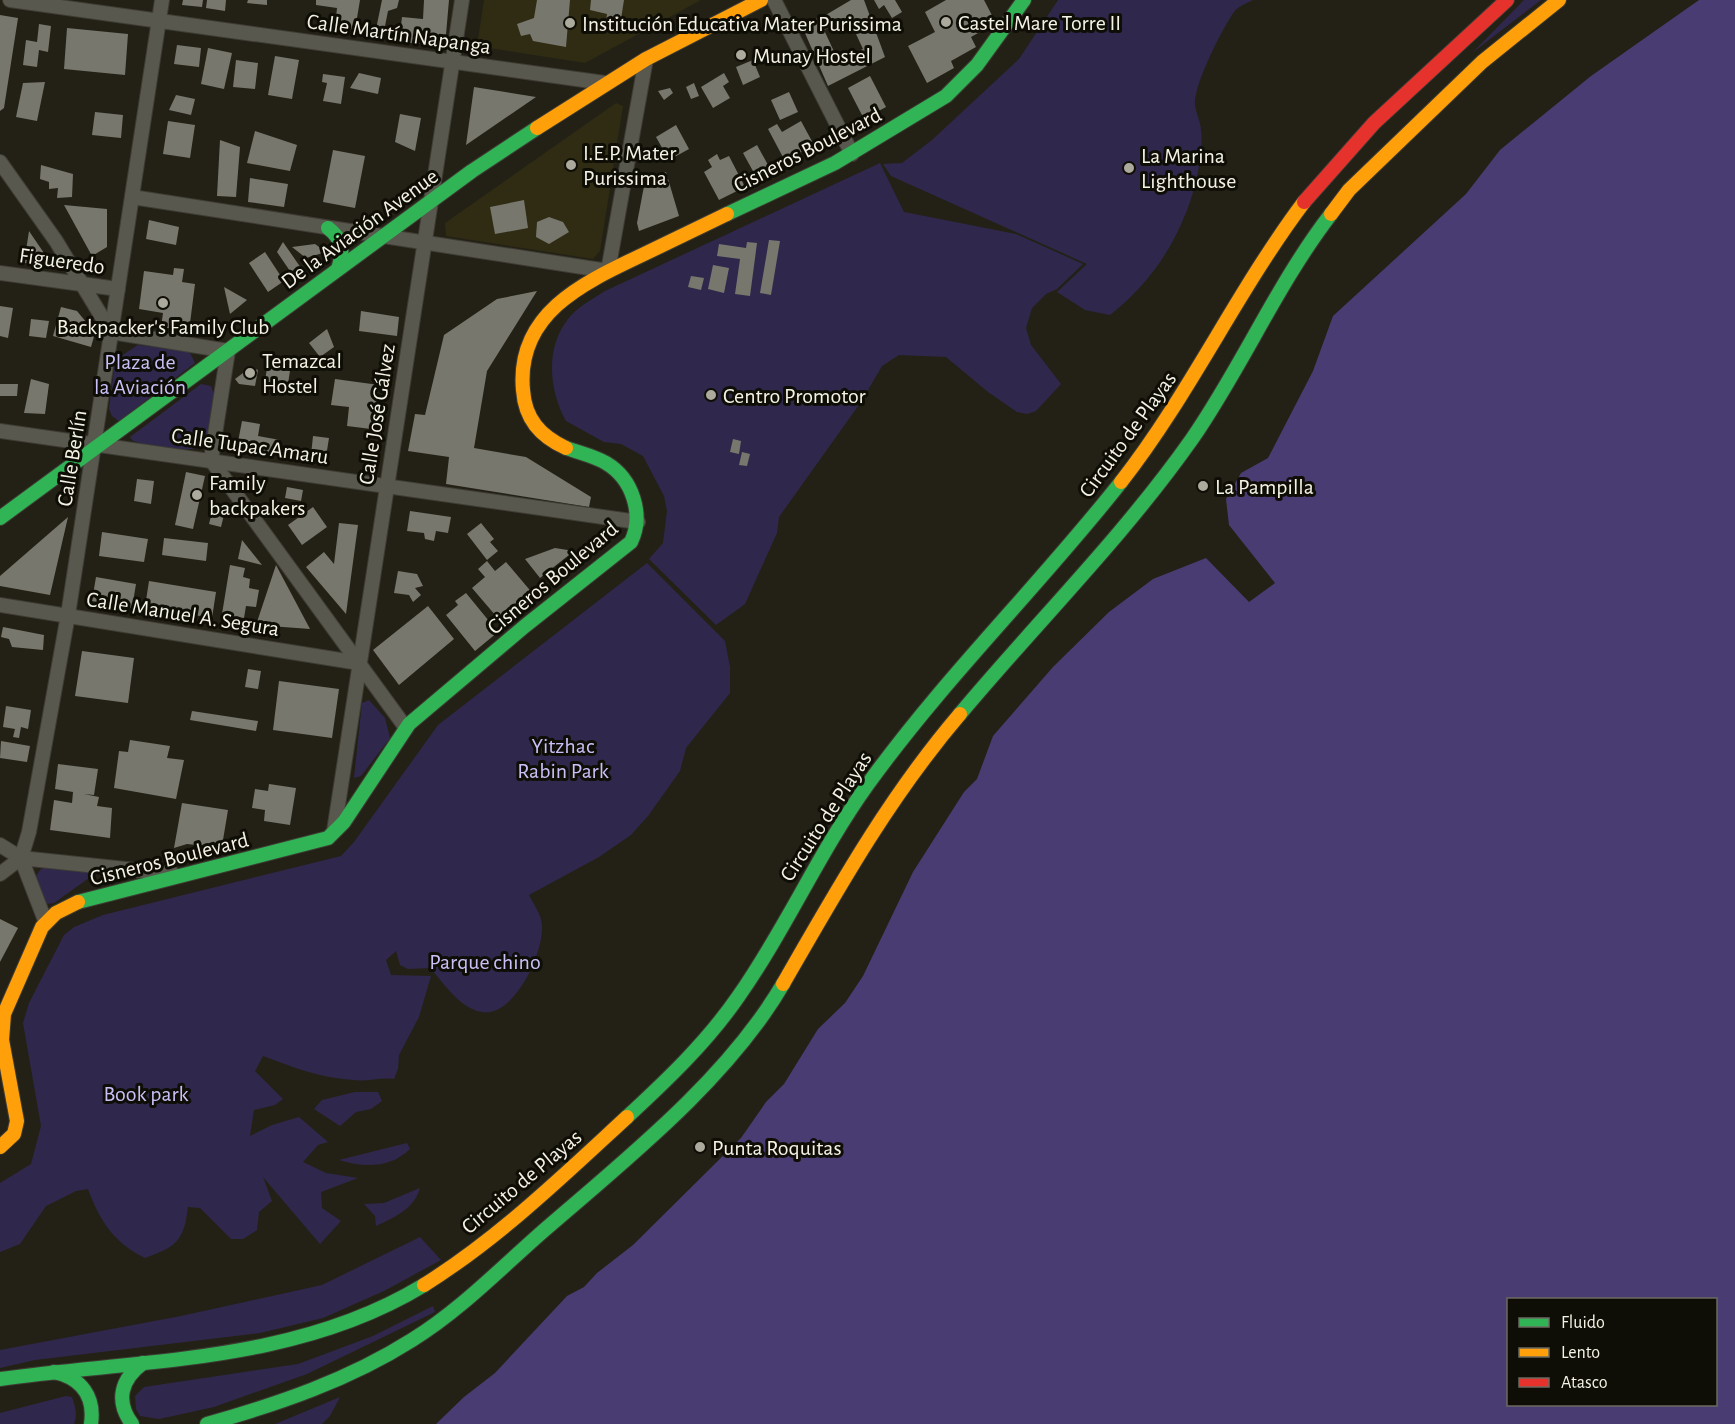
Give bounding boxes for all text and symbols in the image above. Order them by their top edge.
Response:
street label: Calle Martín Napanga [305,10,492,58]
place label: Castel Mare Torre II [958,12,1121,34]
place label: Institución Educativa Mater Purissima [582,13,902,35]
marker: Castel Mare Torre II [939,15,953,29]
marker: Institución Educativa Mater Purissima [563,16,577,30]
place label: Munay Hostel [753,45,871,67]
marker: Munay Hostel [734,48,748,62]
street label: Cisneros Boulevard [730,103,885,197]
place label: I.E.P. Mater Purissima [583,142,676,189]
place label: La Marina Lighthouse [1141,145,1236,192]
marker: I.E.P. Mater Purissima [564,158,578,172]
marker: La Marina Lighthouse [1122,161,1136,175]
street label: De la Aviación Avenue [277,165,442,293]
street label: Figueredo [18,244,106,278]
marker: Backpacker's Family Club [156,296,170,310]
place label: Backpacker's Family Club [57,316,269,338]
street label: Calle José Gálvez [355,342,399,486]
place label: Temazcal Hostel [262,350,342,397]
park label: Plaza de la Aviación [94,351,186,398]
marker: Temazcal Hostel [243,366,257,380]
street label: Circuito de Playas [1075,368,1181,501]
place label: Centro Promotor [723,385,866,407]
marker: Centro Promotor [704,388,718,402]
street label: Calle Berlín [54,408,90,508]
street label: Calle Tupac Amaru [170,424,330,468]
place label: Family backpakers [209,472,305,519]
place label: La Pampilla [1215,476,1314,498]
marker: La Pampilla [1196,479,1210,493]
marker: Family backpakers [190,488,204,502]
street label: Cisneros Boulevard [483,517,622,638]
street label: Calle Manuel A. Segura [85,588,281,640]
park label: Yitzhac Rabin Park [517,735,609,782]
street label: Circuito de Playas [776,748,876,885]
street label: Cisneros Boulevard [88,829,251,889]
park label: Parque chino [429,951,541,973]
park label: Book park [103,1083,189,1105]
street label: Circuito de Playas [457,1125,586,1238]
place label: Punta Roquitas [712,1137,842,1159]
marker: Punta Roquitas [693,1140,707,1154]
legend [1507,1298,1717,1406]
text: Fluido [1561,1314,1605,1332]
text: Lento [1561,1344,1600,1362]
text: Atasco [1561,1374,1608,1392]

